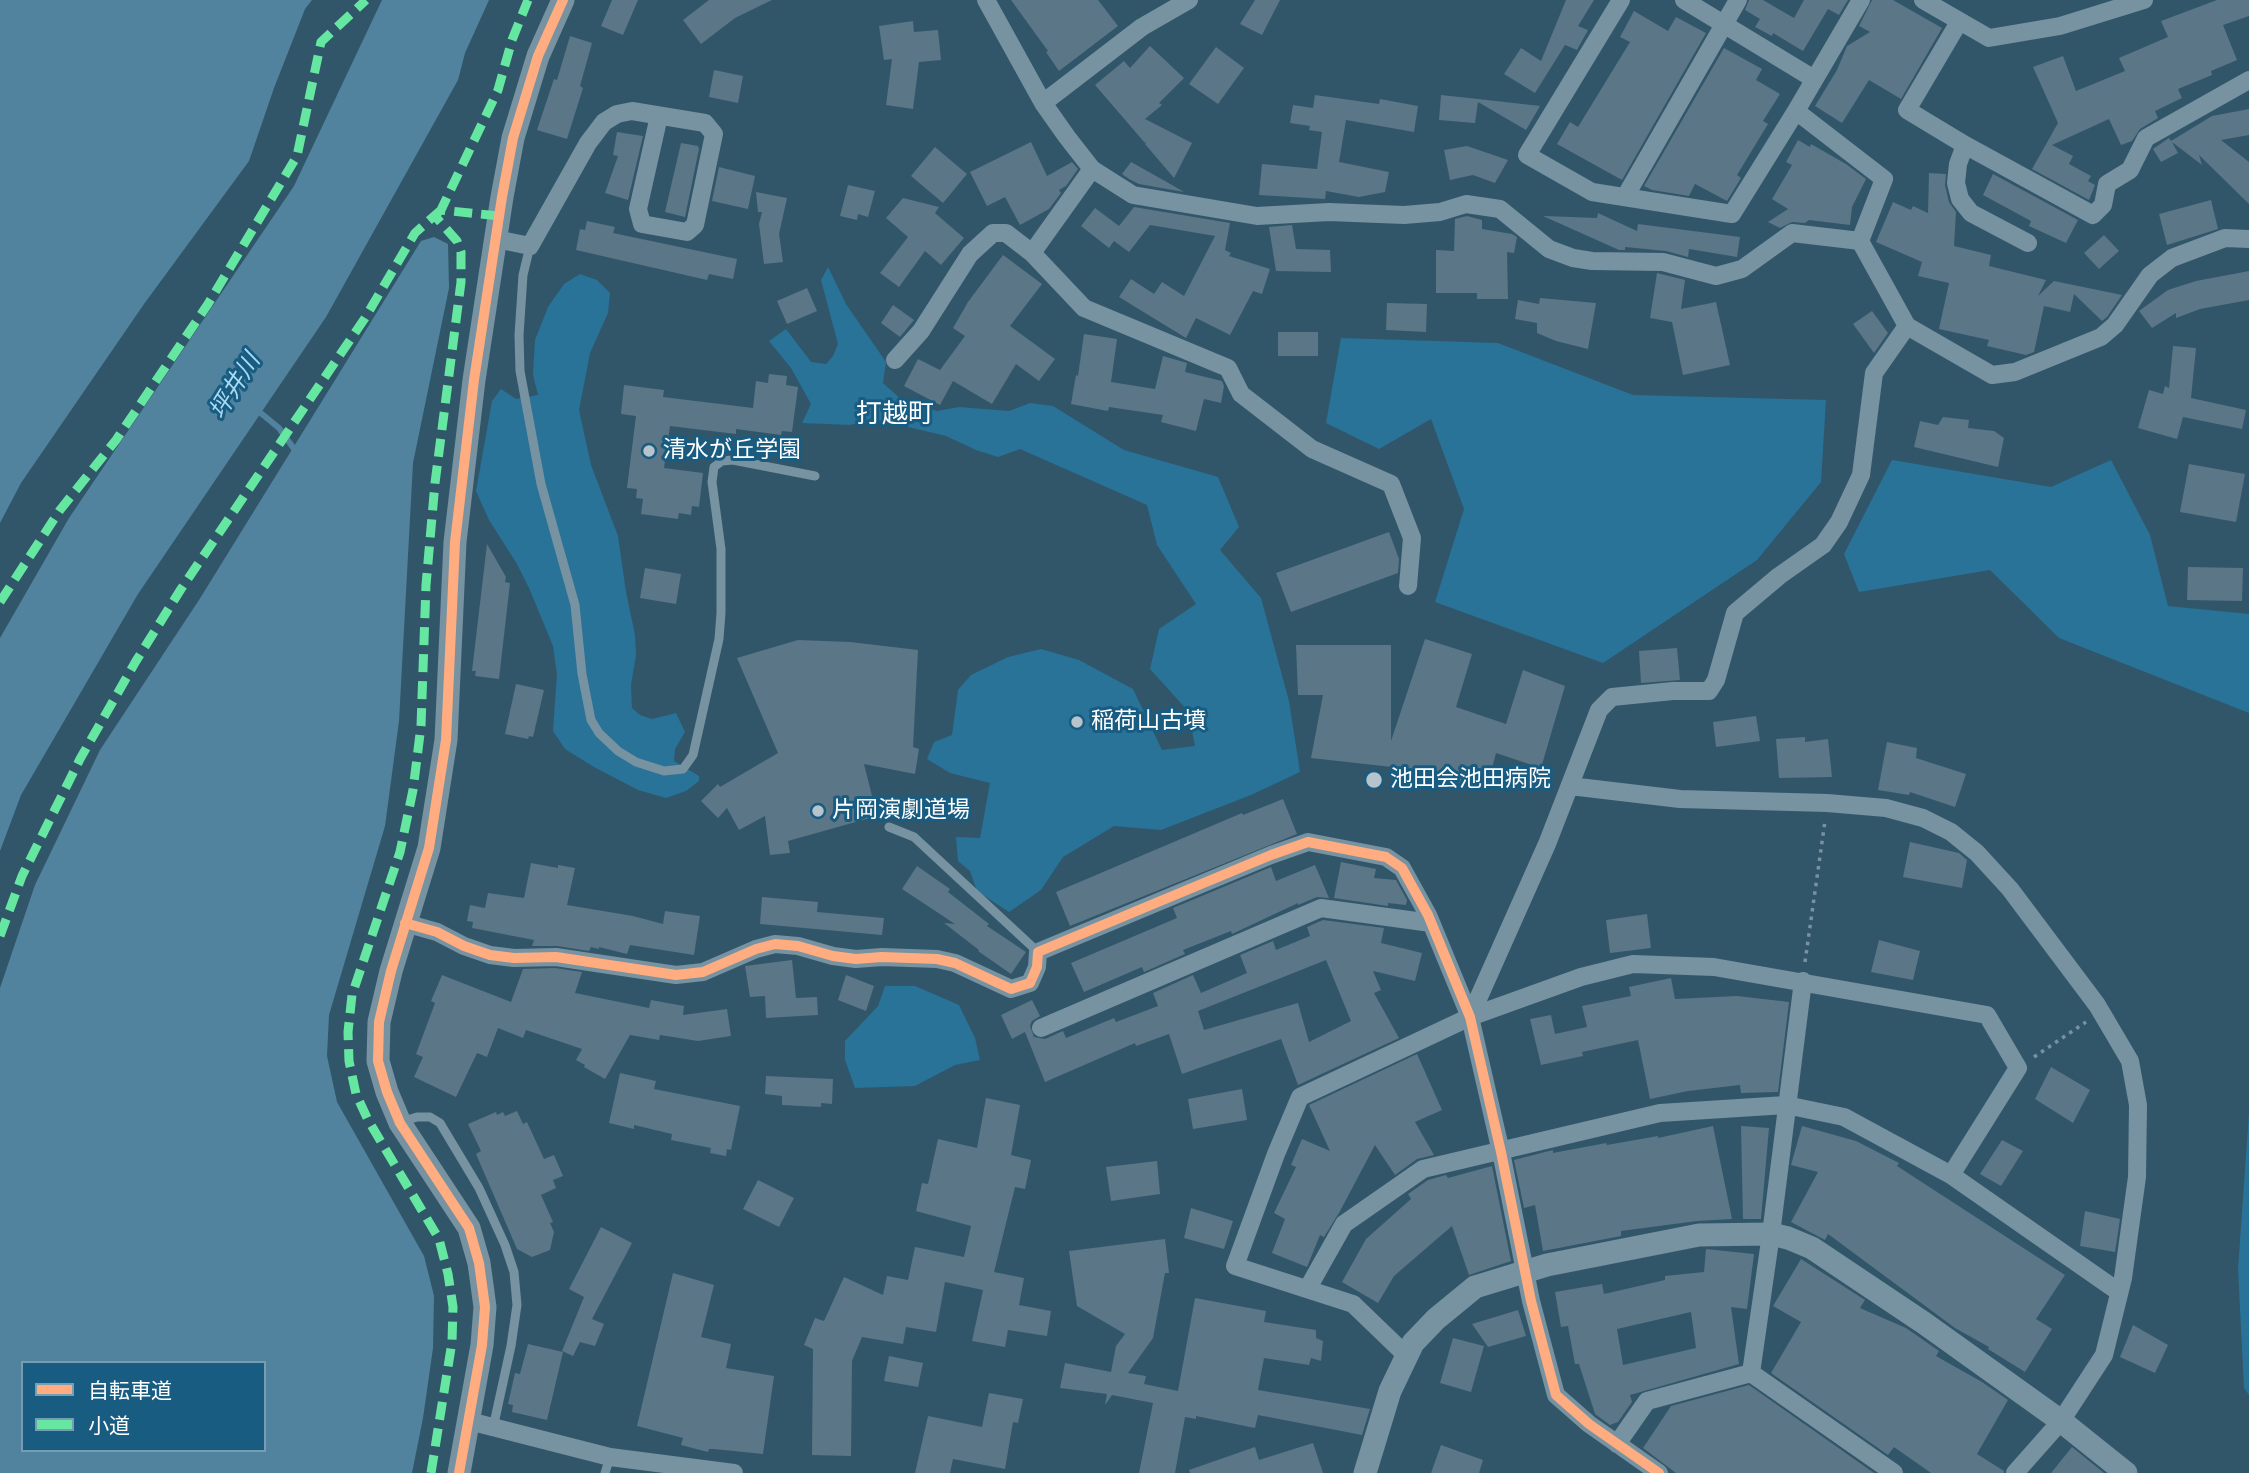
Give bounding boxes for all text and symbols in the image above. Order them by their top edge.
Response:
water label: 坪井川 [205,349,267,425]
district label: 打越町 [856,399,934,431]
place label: 清水が丘学園 [663,437,801,465]
marker: 清水が丘学園 [641,443,657,459]
place label: 稲荷山古墳 [1091,708,1206,736]
marker: 稲荷山古墳 [1069,714,1085,730]
place label: 池田会池田病院 [1390,766,1551,794]
marker: 池田会池田病院 [1364,770,1384,790]
place label: 片岡演劇道場 [832,797,970,825]
marker: 片岡演劇道場 [810,803,826,819]
legend [21,1361,266,1452]
text: 自転車道 [88,1376,172,1405]
text: 小道 [88,1411,130,1440]

